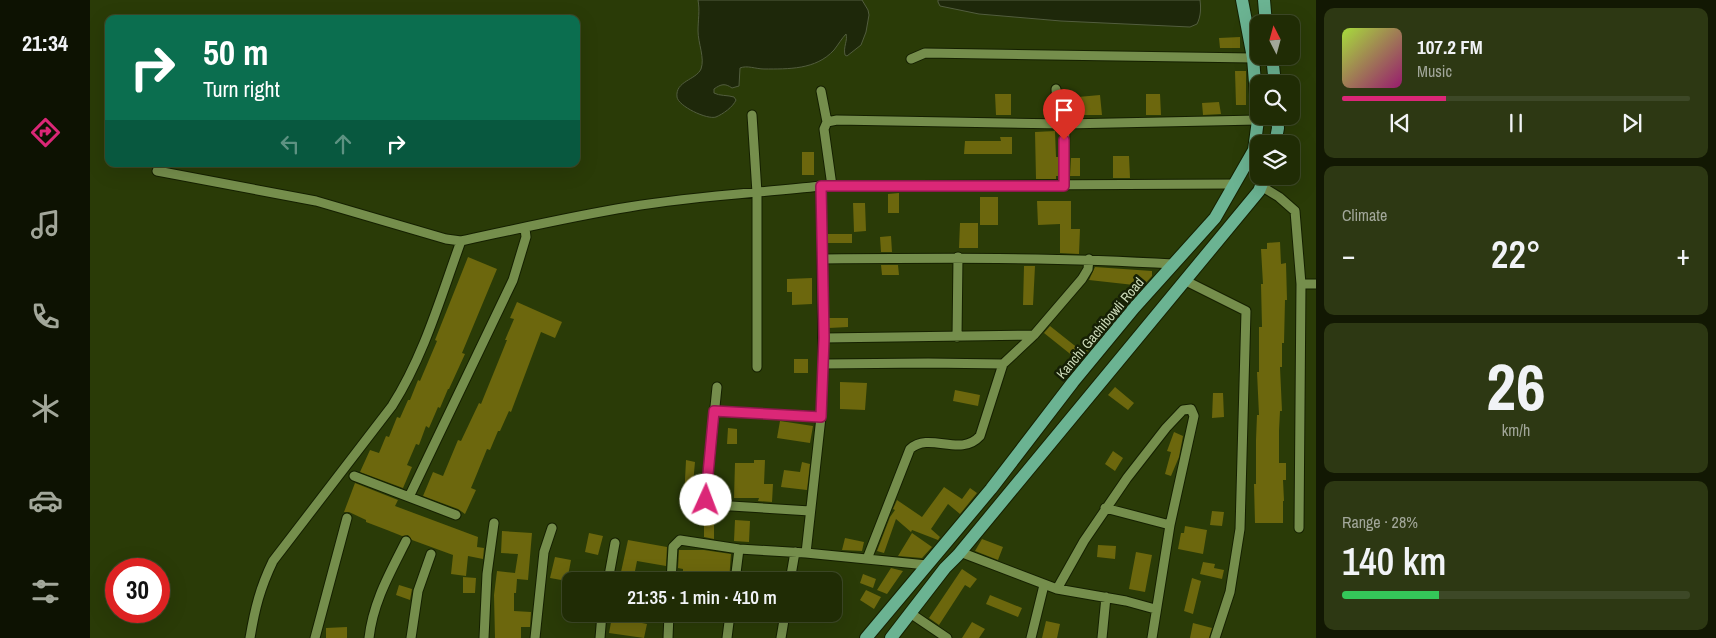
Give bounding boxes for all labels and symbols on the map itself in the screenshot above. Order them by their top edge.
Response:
north arrow [1250,15,1300,65]
pin [1043,89,1085,140]
street label: Kanchi Gachibowli Road [1052,274,1148,382]
position arrow [679,473,731,525]
speed limit sign: 30 [105,558,170,623]

